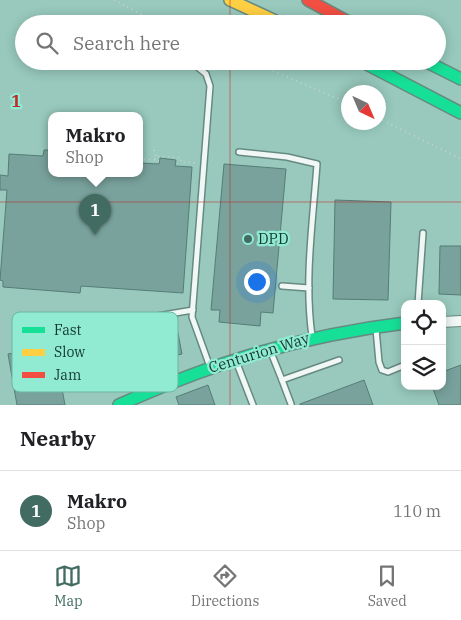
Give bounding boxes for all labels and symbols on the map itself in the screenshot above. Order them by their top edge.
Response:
north arrow [341,85,386,130]
text: 1 [11,91,21,111]
pin: 1 [79,194,111,235]
place label: DPD [258,229,289,248]
marker: DPD [242,233,254,245]
your location [244,269,270,295]
legend [12,312,178,392]
text: Fast [54,321,82,339]
street label: Centurion Way [206,328,312,377]
text: Slow [54,343,85,361]
text: Jam [54,366,81,384]

